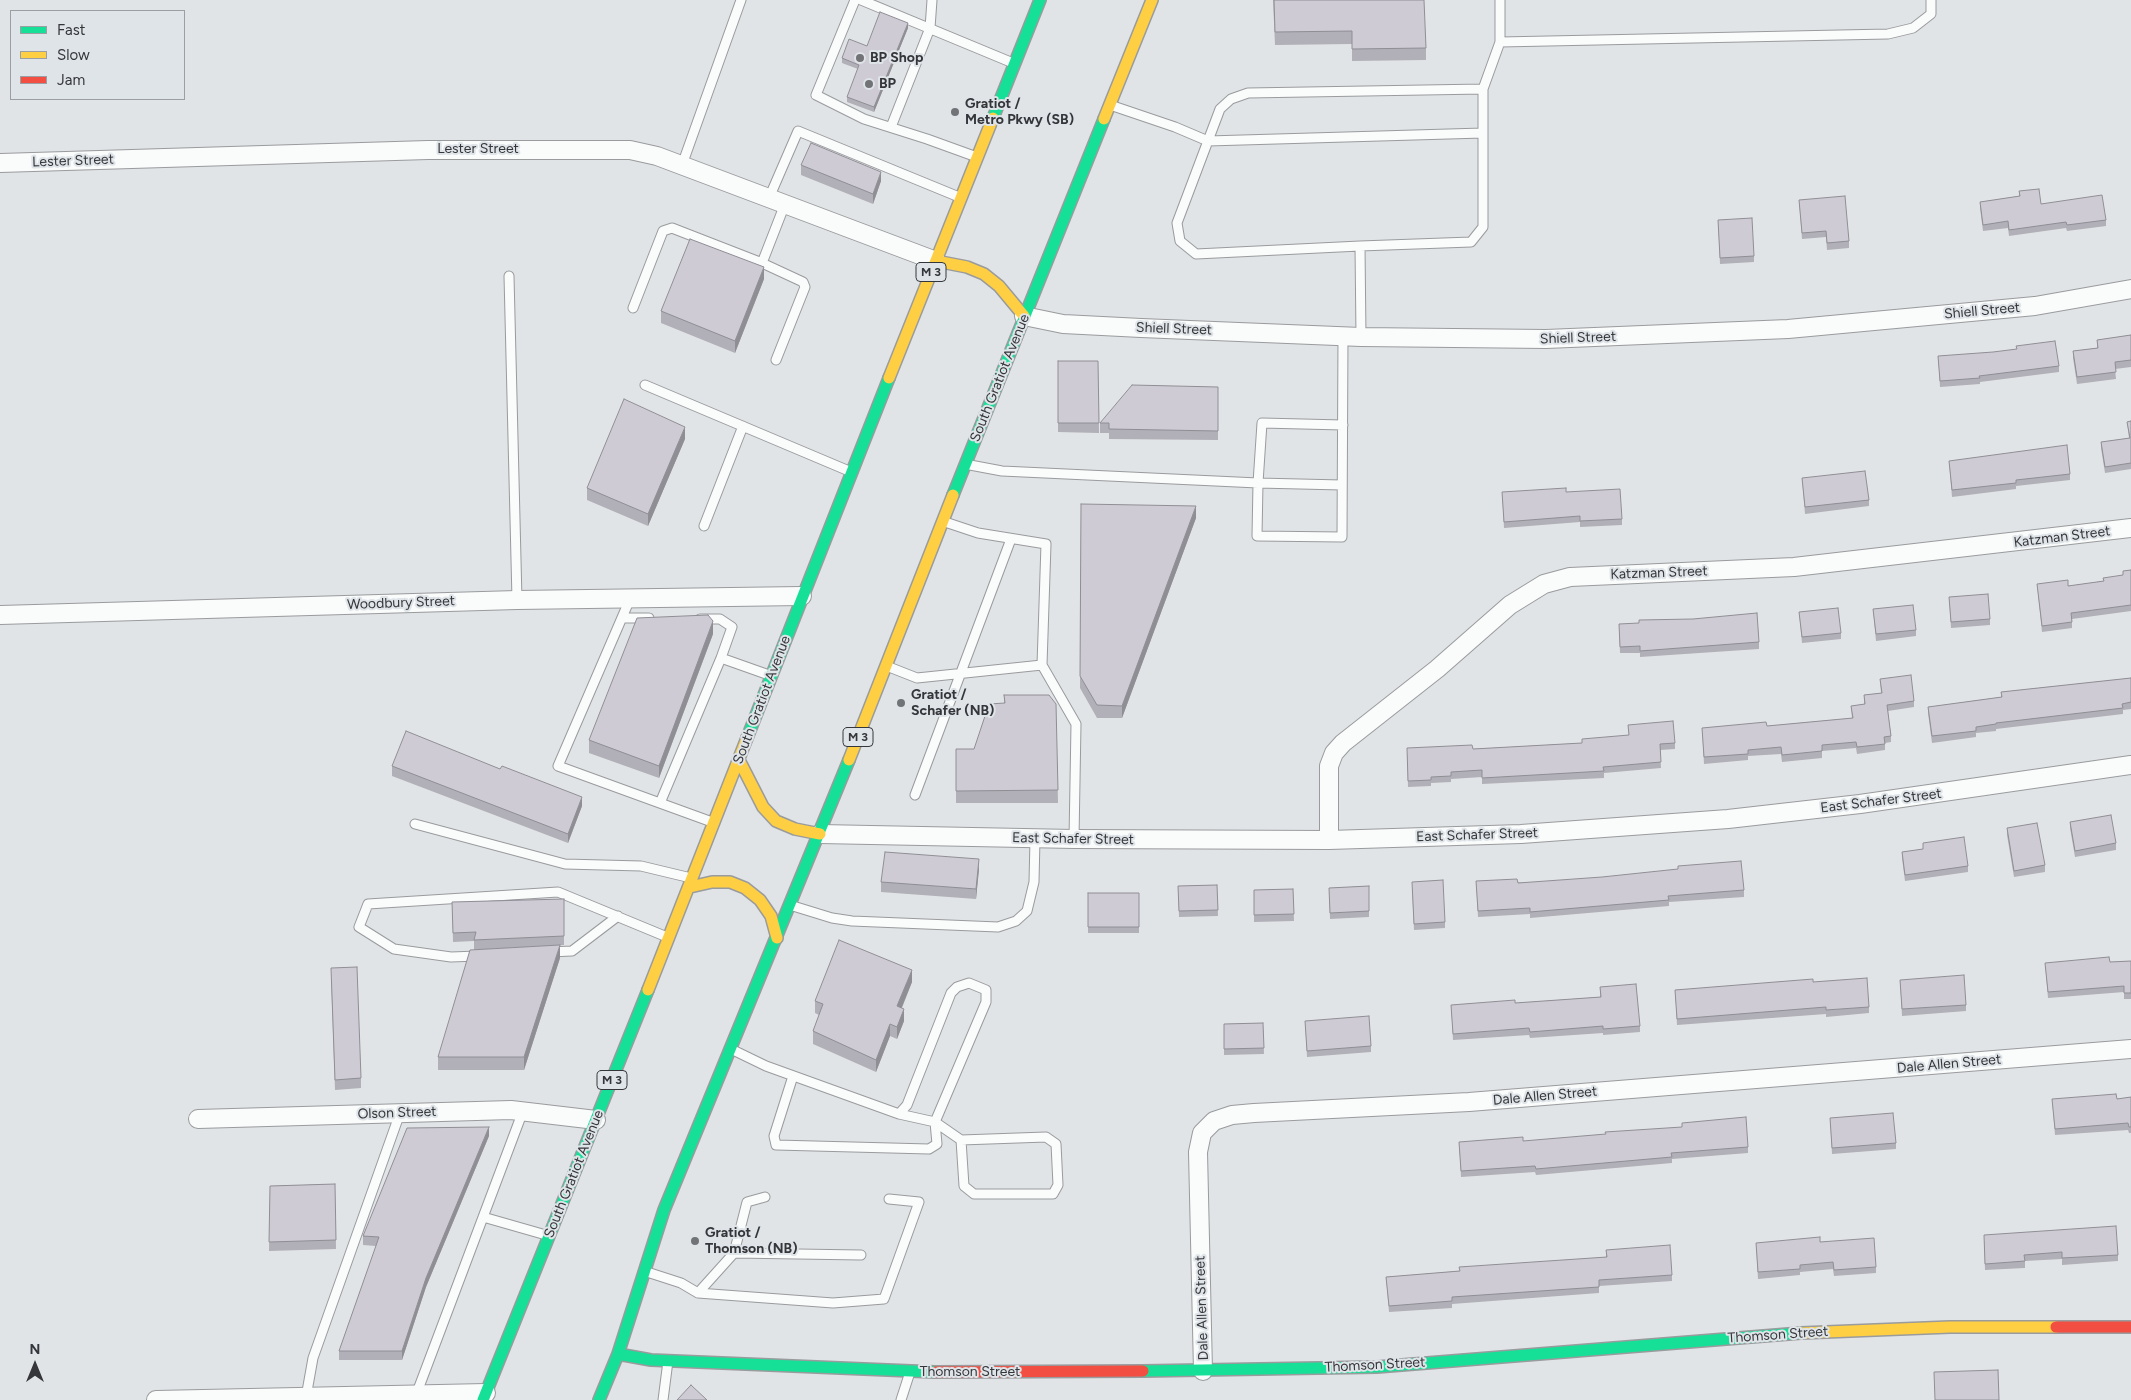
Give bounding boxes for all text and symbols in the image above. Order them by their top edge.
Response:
legend [10,10,185,100]
text: Fast [57,21,85,39]
text: Slow [57,46,90,64]
place label: BP Shop [870,50,923,66]
marker: BP Shop [854,52,866,64]
text: Jam [57,71,85,89]
place label: BP [879,76,896,92]
marker: BP [863,78,875,90]
place label: Gratiot / Metro Pkwy (SB) [965,96,1074,128]
marker: Gratiot / Metro Pkwy (SB) [949,106,961,118]
street label: Lester Street [437,141,519,157]
street label: Lester Street [32,151,114,171]
road number: M 3 [916,262,946,282]
street label: Shiell Street [1943,299,2021,323]
street label: South Gratiot Avenue [967,312,1033,444]
street label: Shiell Street [1136,319,1212,339]
street label: Shiell Street [1540,328,1616,348]
street label: Katzman Street [2013,523,2111,551]
street label: Katzman Street [1610,563,1708,583]
street label: Woodbury Street [347,593,455,613]
street label: South Gratiot Avenue [730,633,794,767]
place label: Gratiot / Schafer (NB) [911,687,994,720]
marker: Gratiot / Schafer (NB) [895,697,907,709]
road number: M 3 [843,728,873,746]
street label: East Schafer Street [1819,785,1943,817]
street label: East Schafer Street [1416,824,1538,846]
street label: East Schafer Street [1012,830,1134,848]
street label: Dale Allen Street [1896,1051,2002,1077]
road number: M 3 [597,1070,627,1090]
street label: Dale Allen Street [1492,1083,1598,1109]
street label: Olson Street [357,1103,437,1123]
street label: South Gratiot Avenue [541,1108,607,1240]
place label: Gratiot / Thomson (NB) [705,1225,798,1258]
marker: Gratiot / Thomson (NB) [689,1235,701,1247]
street label: Dale Allen Street [1192,1255,1212,1361]
street label: Thomson Street [1727,1323,1829,1347]
north arrow [10,1340,60,1390]
text: N [30,1341,40,1358]
street label: Thomson Street [1324,1354,1426,1376]
street label: Thomson Street [920,1364,1020,1380]

